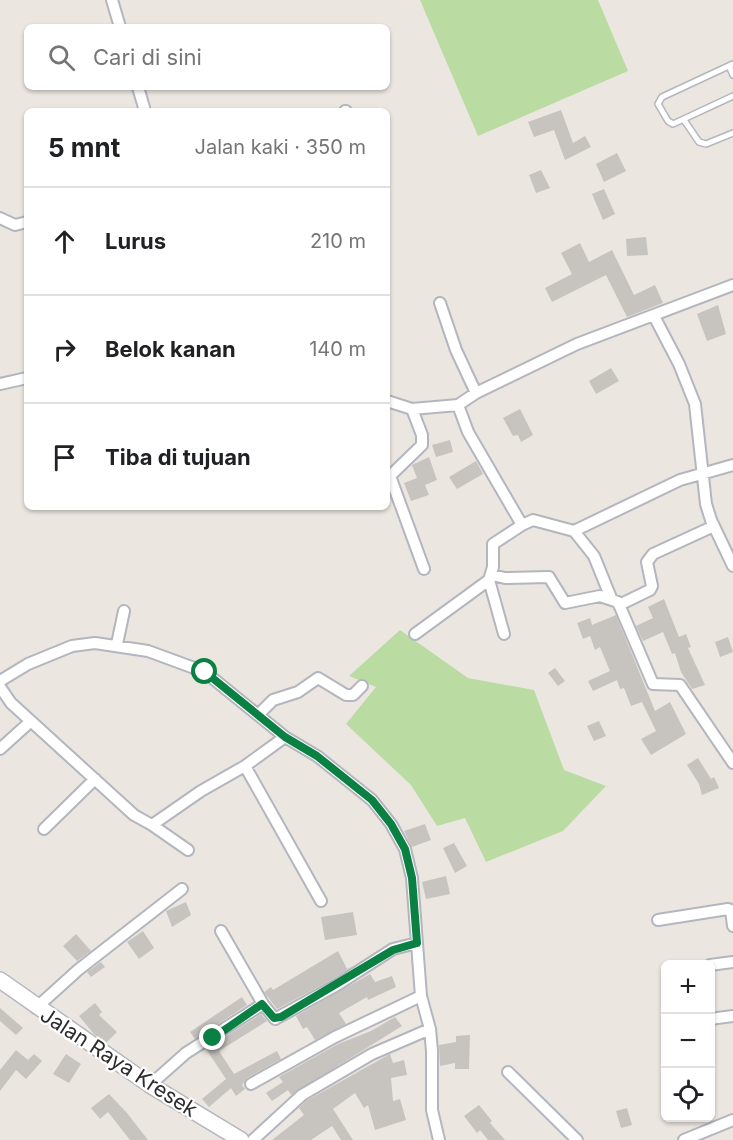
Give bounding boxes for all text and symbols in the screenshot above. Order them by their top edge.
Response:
search box [24,24,390,90]
icon: search [45,41,78,74]
text: Cari di sini [93,44,202,70]
text: 5 mnt [48,132,120,163]
text: Jalan kaki · 350 m [195,135,366,159]
icon: ahead [48,225,81,258]
text: Lurus [105,228,166,254]
text: 210 m [310,229,366,253]
icon: right [48,333,81,366]
text: Belok kanan [105,336,236,362]
text: 140 m [309,337,366,361]
icon: arrive [48,441,81,474]
text: Tiba di tujuan [105,444,251,470]
route start [191,658,217,684]
map controls [661,960,715,1122]
button: + [661,960,715,1014]
street label: Jalan Raya Kresek [36,1002,203,1122]
button: − [661,1014,715,1068]
route end [199,1024,225,1050]
button: locate [661,1068,715,1122]

